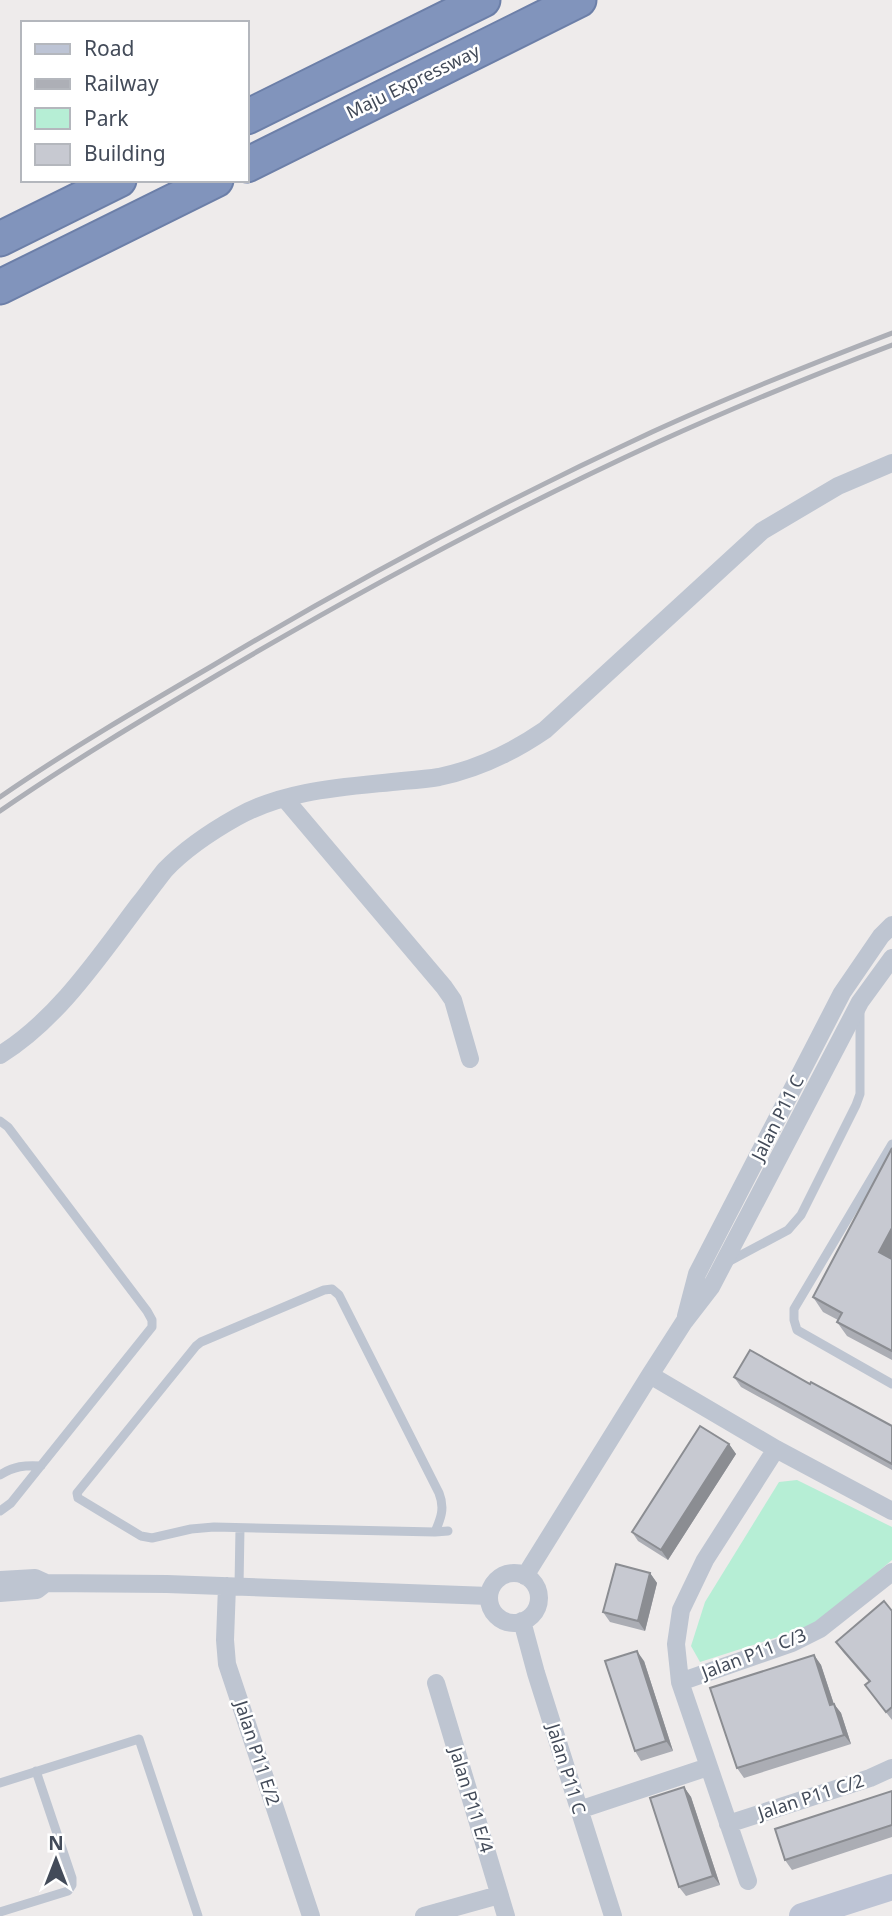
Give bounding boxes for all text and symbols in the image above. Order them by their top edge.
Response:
legend [21,21,248,182]
text: Road [84,34,134,62]
street label: Maju Expressway [342,38,484,124]
text: Railway [84,69,159,97]
text: Park [84,104,129,132]
text: Building [84,139,166,167]
street label: Jalan P11 C [744,1071,809,1166]
street label: Jalan P11 C/3 [696,1622,809,1685]
street label: Jalan P11 E/2 [229,1695,286,1808]
street label: Jalan P11 C [541,1719,592,1817]
street label: Jalan P11 E/4 [444,1742,499,1855]
street label: Jalan P11 C/2 [753,1768,867,1825]
north arrow [21,1825,91,1895]
text: N [48,1830,64,1856]

